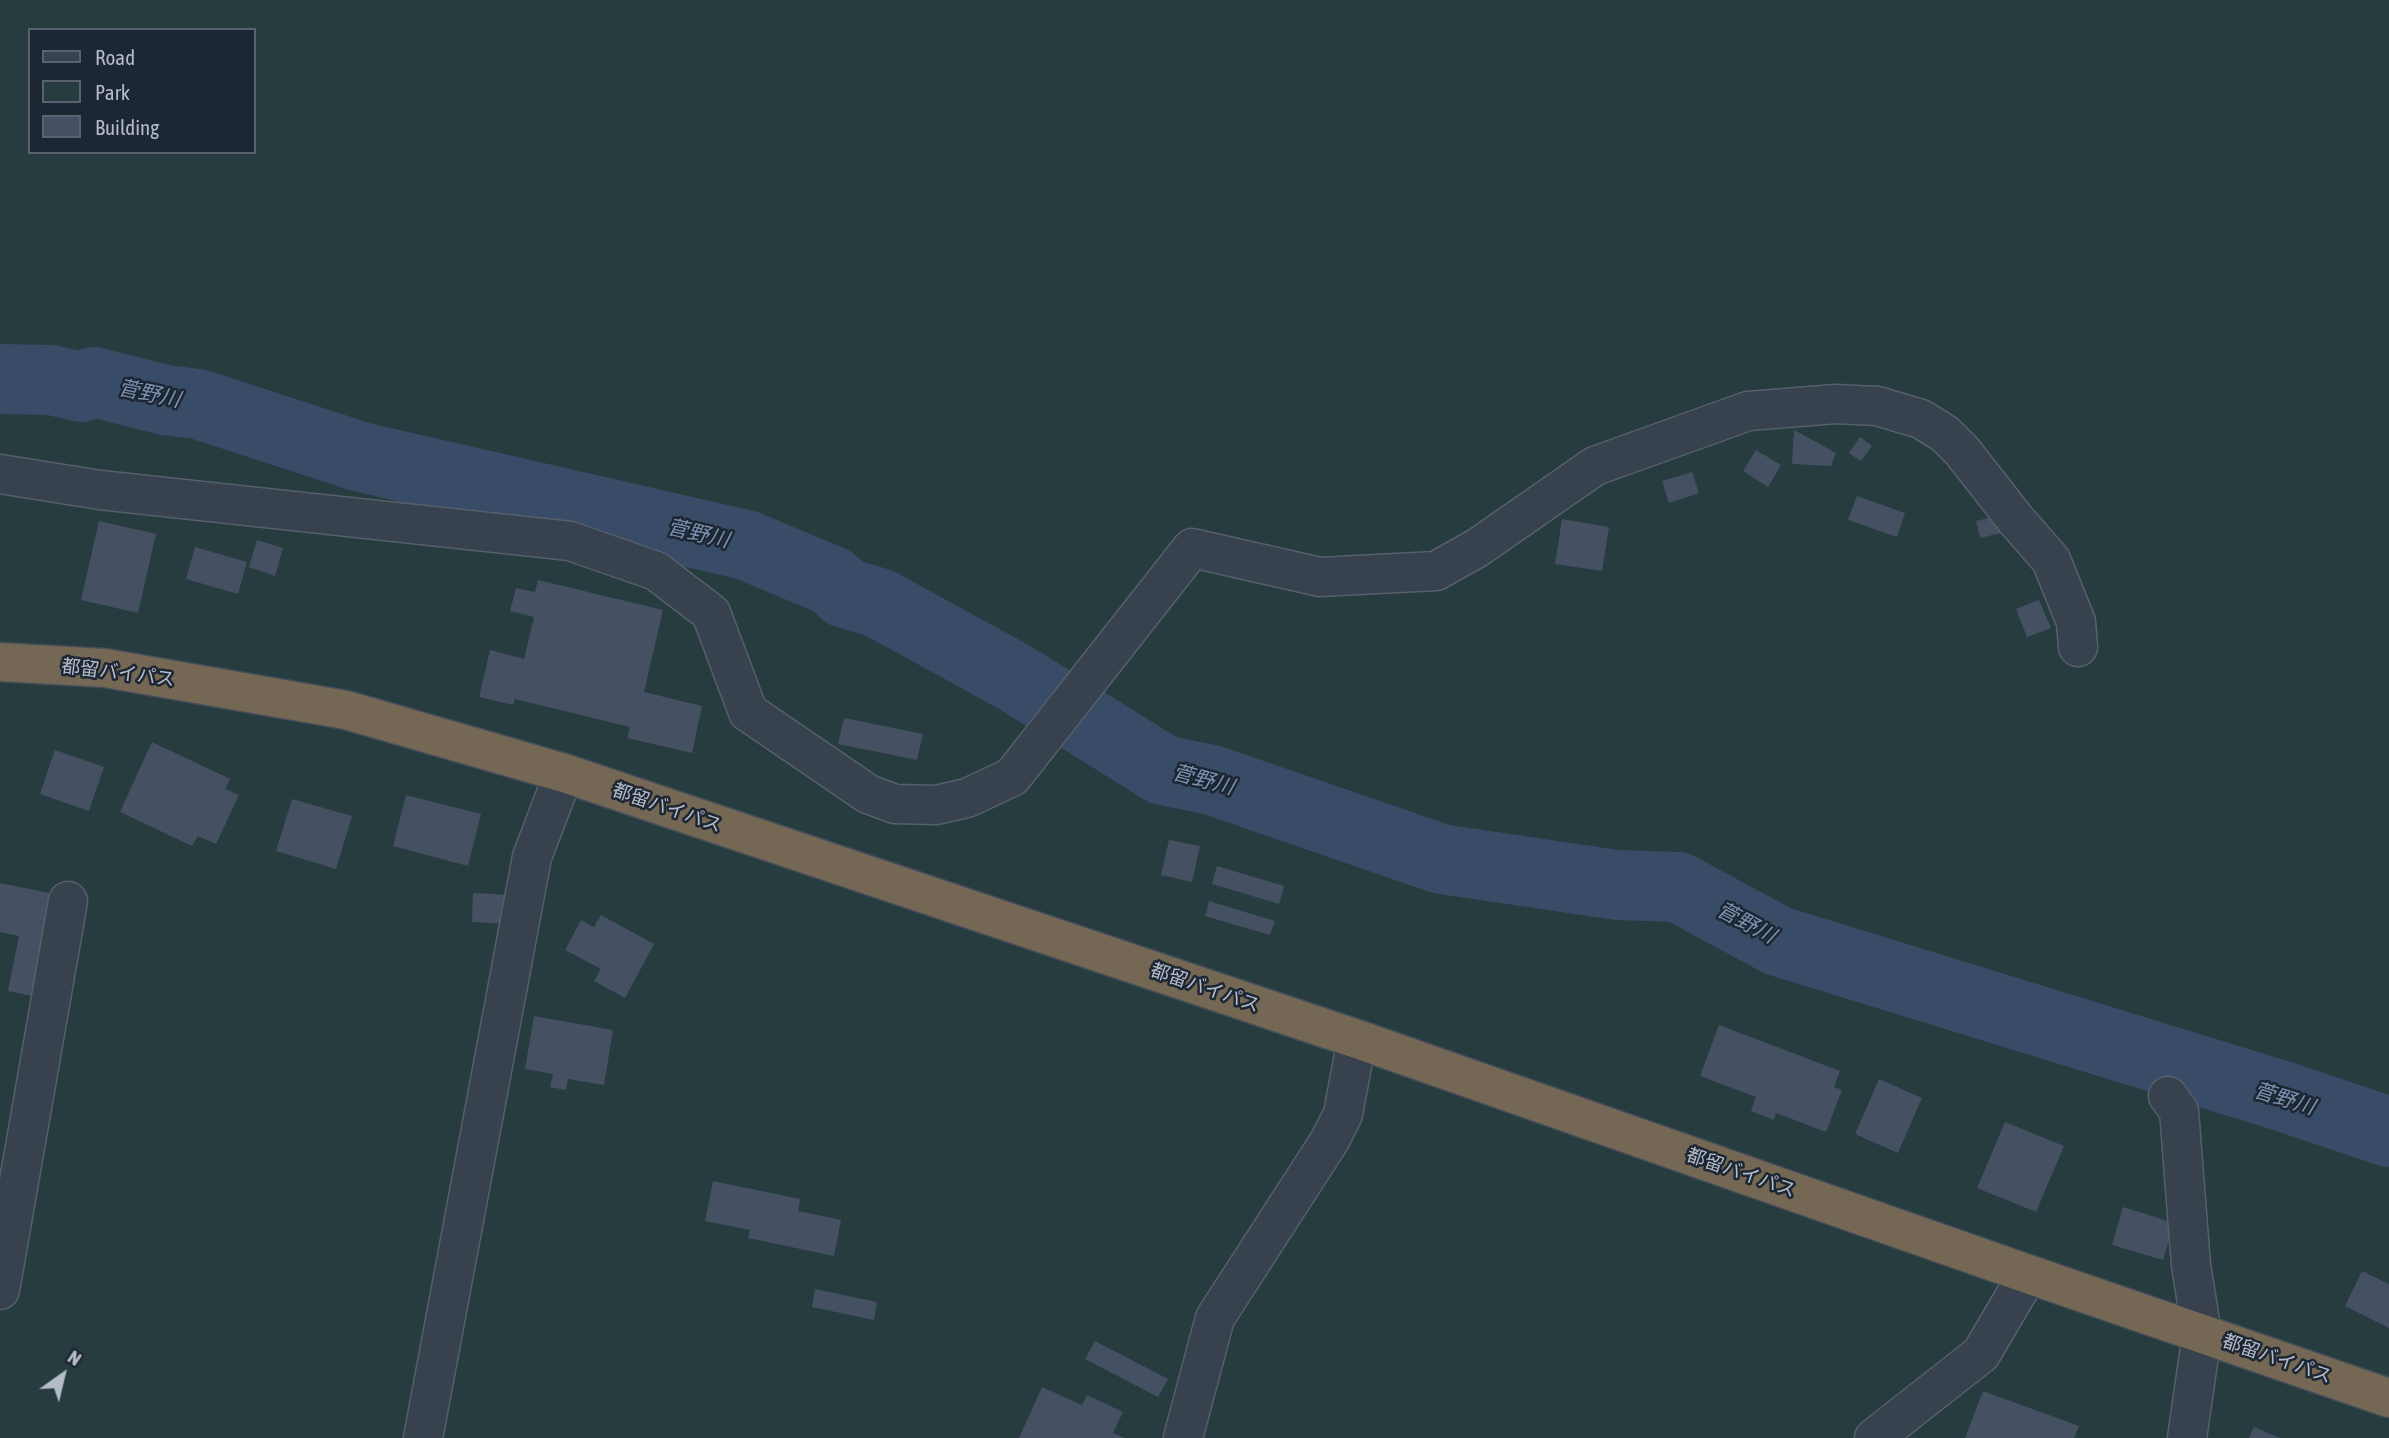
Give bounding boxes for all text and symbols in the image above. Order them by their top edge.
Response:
legend [28,28,256,154]
text: Road [95,45,135,69]
text: Park [95,80,130,104]
text: Building [95,115,159,139]
water label: 菅野川 [116,375,182,413]
water label: 菅野川 [664,515,732,553]
street label: 都留バイパス [60,655,176,691]
water label: 菅野川 [1169,760,1237,800]
street label: 都留バイパス [609,779,725,837]
water label: 菅野川 [1712,897,1780,949]
street label: 都留バイパス [1147,959,1263,1017]
water label: 菅野川 [2250,1078,2318,1120]
street label: 都留バイパス [1683,1144,1799,1202]
street label: 都留バイパス [2219,1330,2335,1388]
north arrow [28,1340,98,1410]
text: N [64,1345,86,1370]

